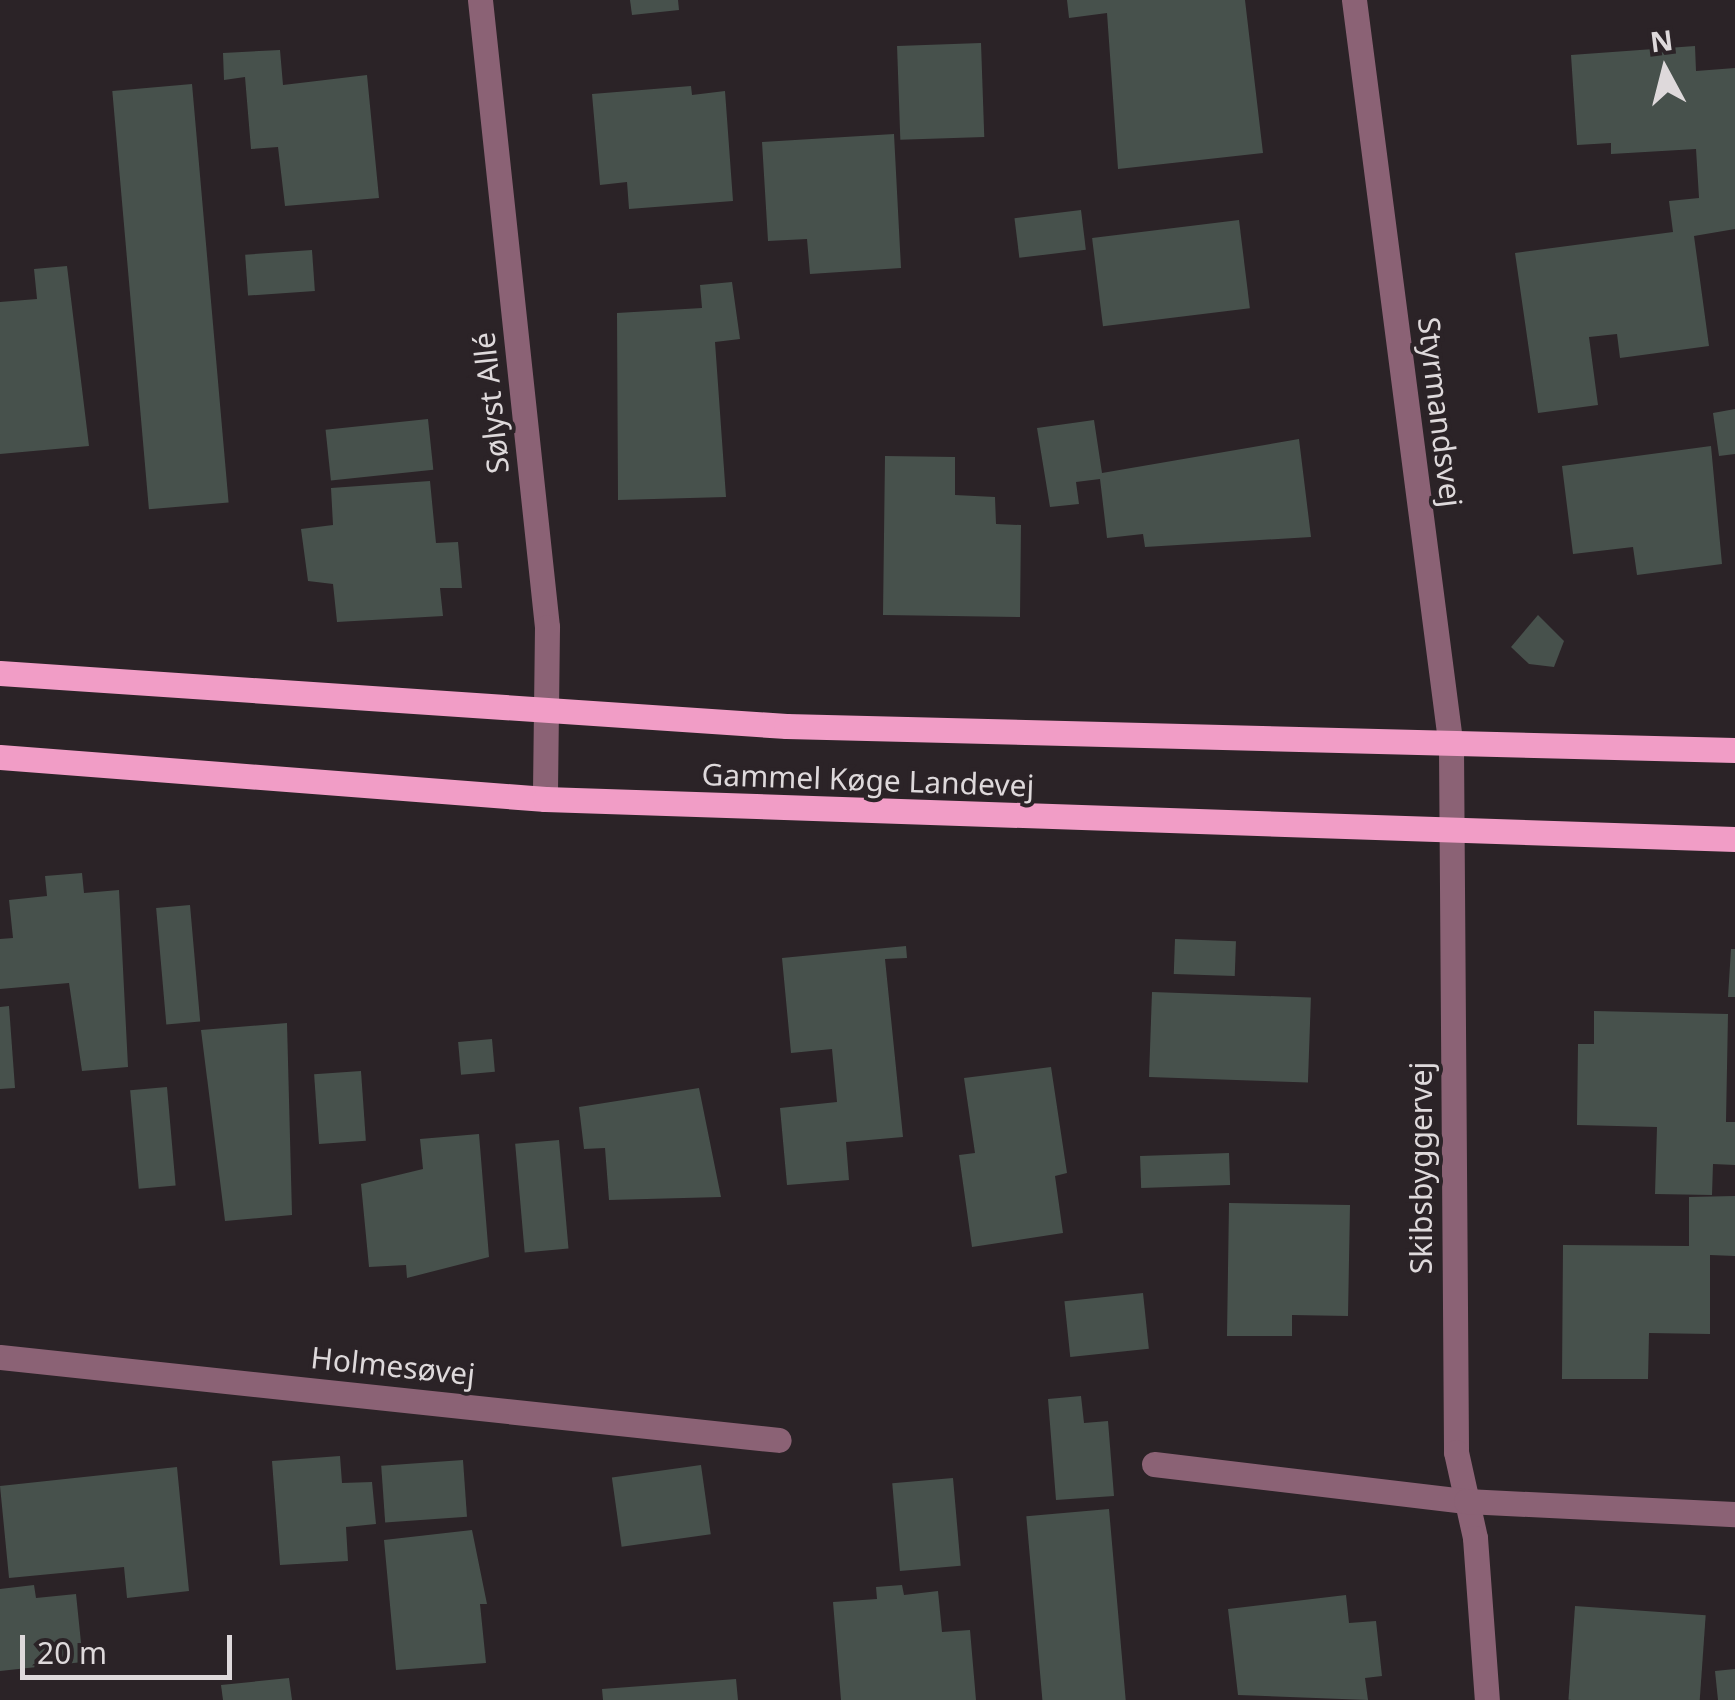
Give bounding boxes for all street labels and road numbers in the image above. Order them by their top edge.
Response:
street label: Styrmandsvej [1410,315,1470,509]
street label: Sølyst Allé [466,330,516,476]
street label: Gammel Køge Landevej [701,756,1035,804]
street label: Skibsbyggervej [1403,1062,1439,1274]
street label: Holmesøvej [309,1339,477,1393]

